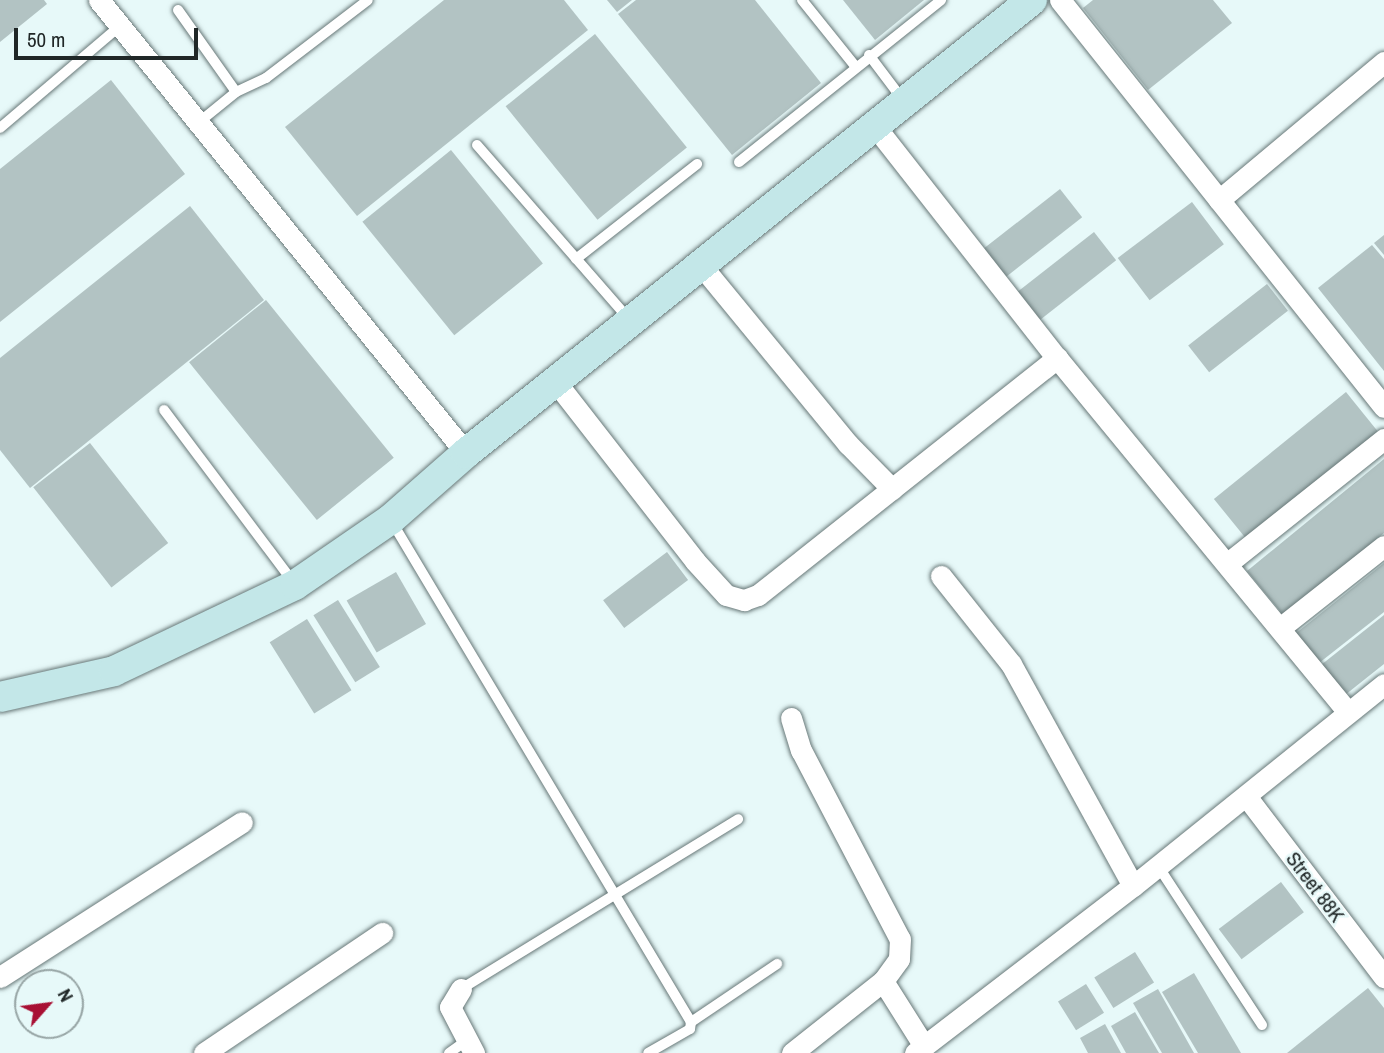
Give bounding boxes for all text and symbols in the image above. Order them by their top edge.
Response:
scale bar [18,14,201,58]
text: 50 m [27,25,65,54]
street label: Street 88K [1280,847,1350,927]
north arrow [14,969,84,1039]
text: N [52,984,80,1006]

